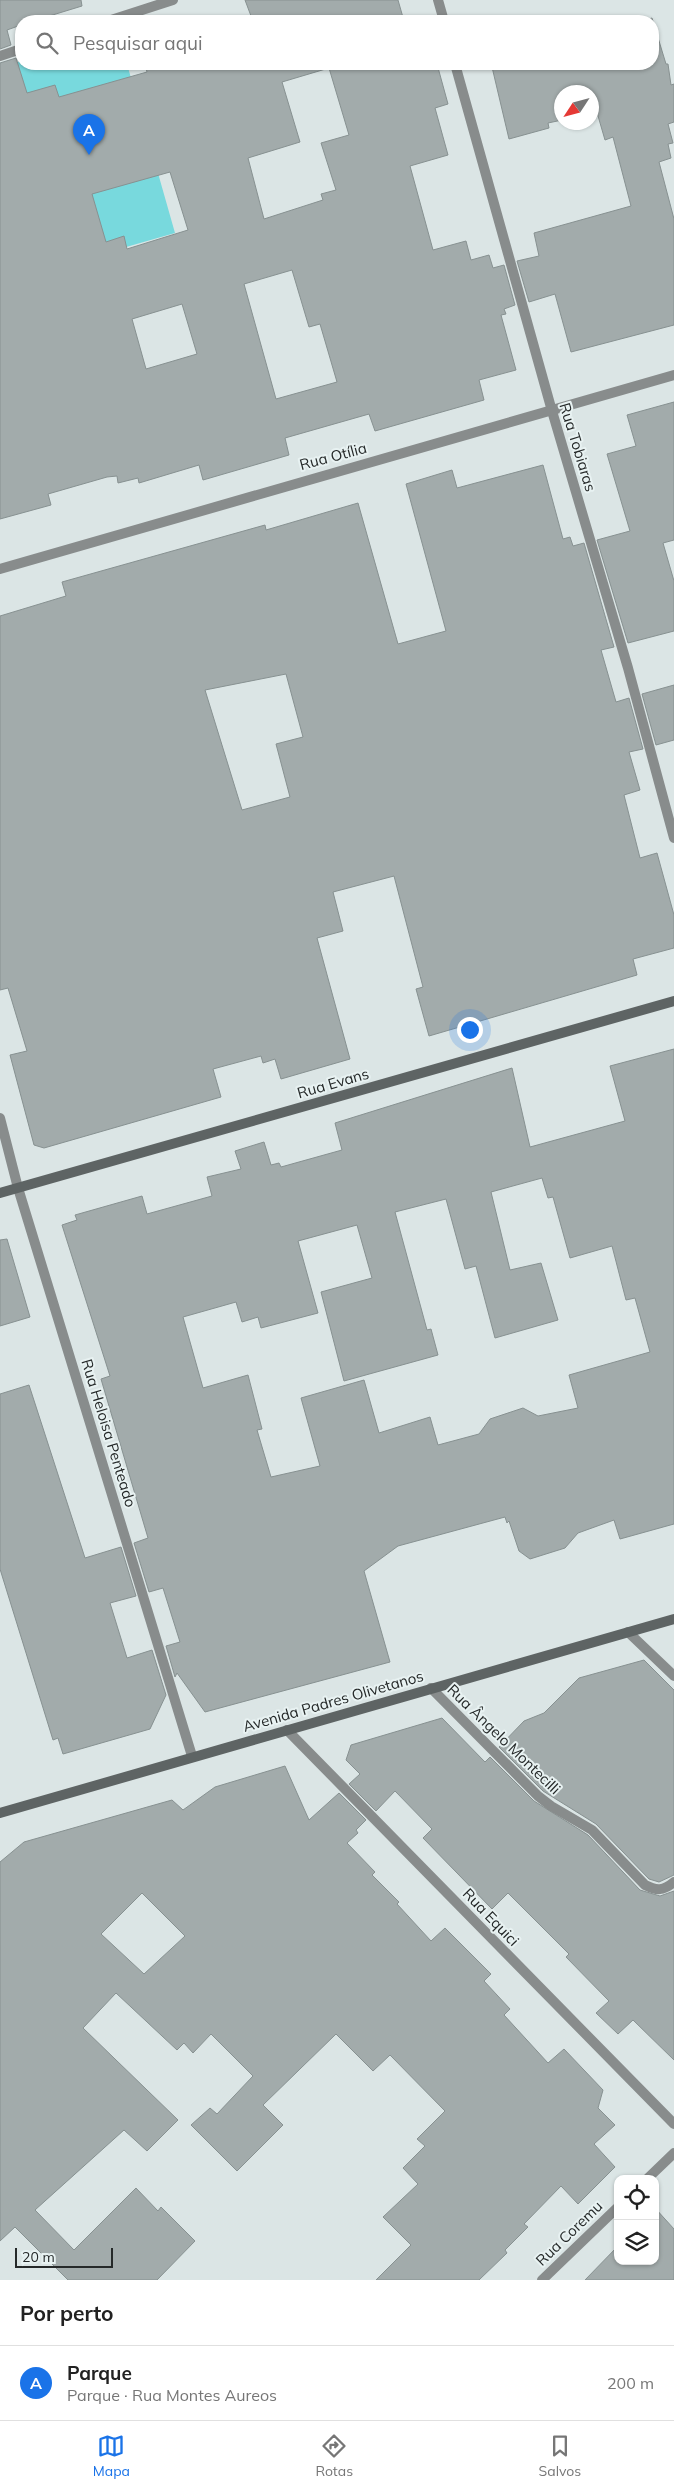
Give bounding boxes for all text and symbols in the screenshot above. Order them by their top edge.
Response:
search box [15,15,659,70]
icon: search [33,29,61,57]
text: Pesquisar aqui [73,31,203,55]
north arrow [554,85,599,130]
pin: A [73,114,105,155]
street label: Rua Tobiaras [555,400,601,494]
street label: Rua Otília [297,438,369,474]
your location [457,1017,483,1043]
street label: Rua Evans [295,1064,371,1102]
street label: Rua Heloisa Penteado [77,1357,141,1509]
street label: Avenida Padres Olivetanos [241,1666,425,1736]
street label: Rua Ângelo Montecilli [443,1680,565,1798]
street label: Rua Equici [459,1884,523,1950]
map controls [614,2175,659,2265]
button: locate [614,2175,659,2220]
street label: Rua Coremu [532,2196,606,2270]
button: layers [614,2220,659,2265]
scale bar [15,2245,112,2268]
text: 20 m [22,2248,55,2266]
text: Por perto [20,2300,114,2326]
text: Parque [67,2361,132,2385]
text: A [30,2373,42,2393]
text: 200 m [607,2373,654,2393]
text: Parque · Rua Montes Aureos [67,2385,277,2405]
tab: Mapa [93,2432,130,2480]
tab: Rotas [315,2432,353,2480]
tab: Salvos [539,2432,581,2480]

